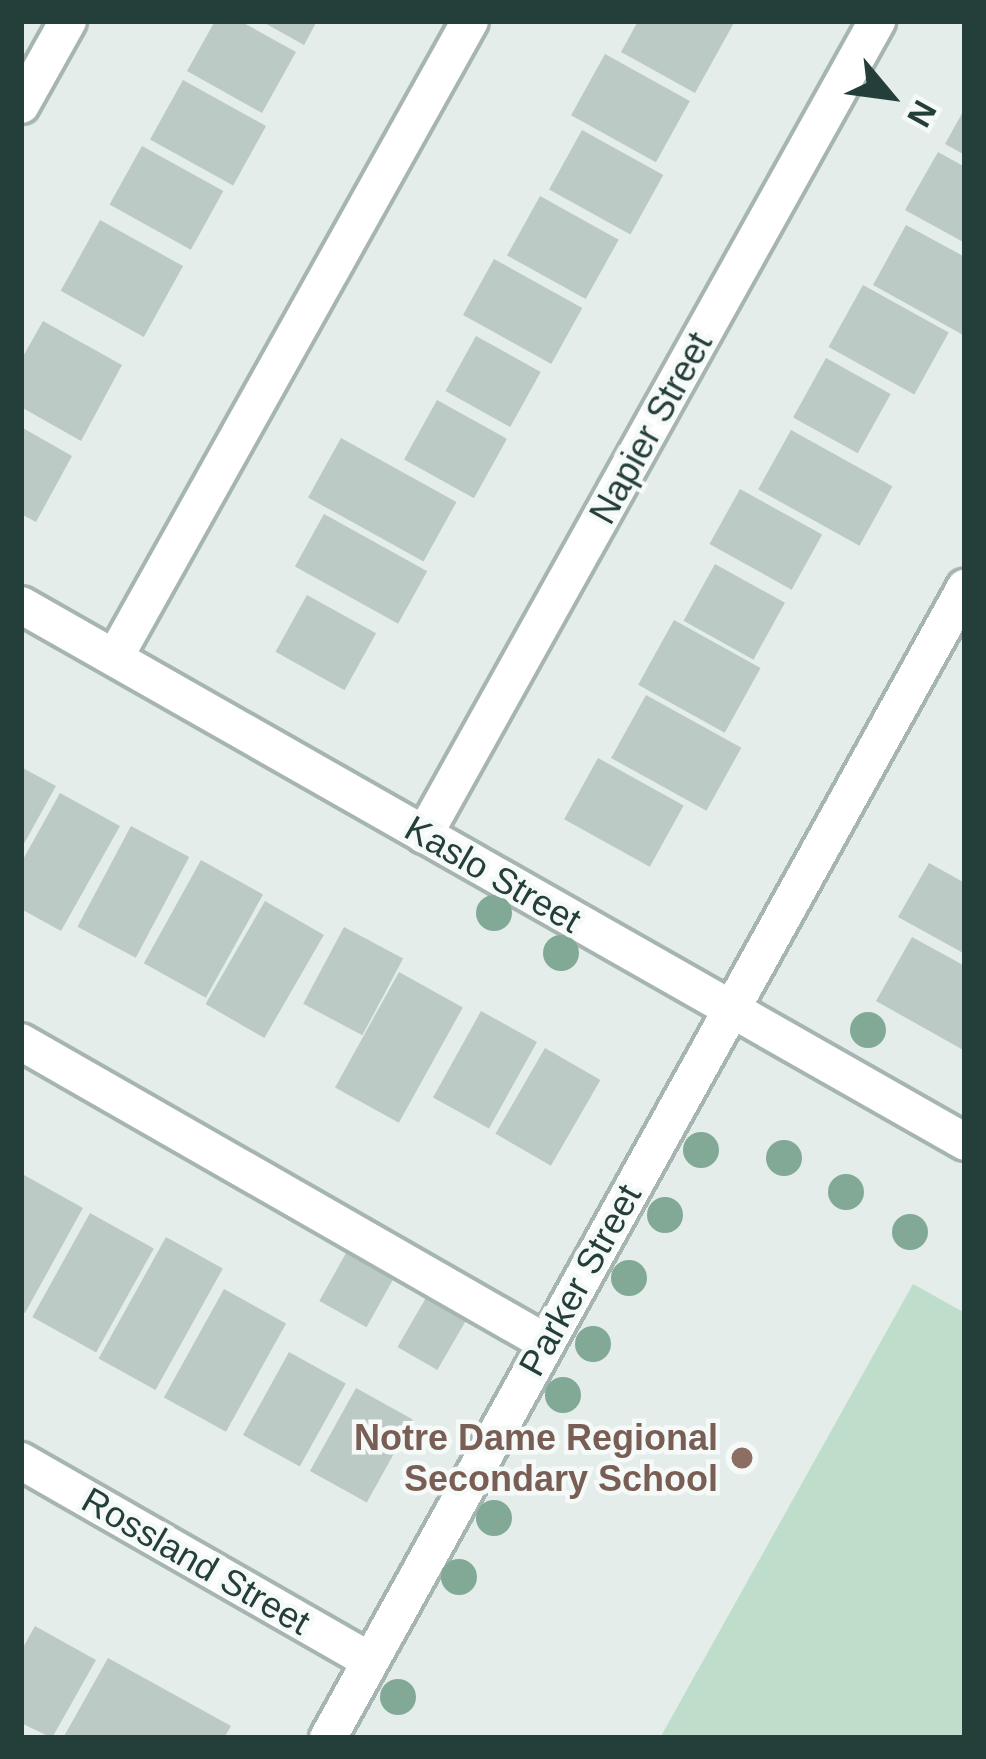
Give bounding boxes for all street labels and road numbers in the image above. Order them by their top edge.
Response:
street label: Napier Street [581,325,721,531]
street label: Kaslo Street [397,806,589,942]
street label: Parker Street [510,1177,650,1383]
street label: Rossland Street [74,1478,318,1644]

